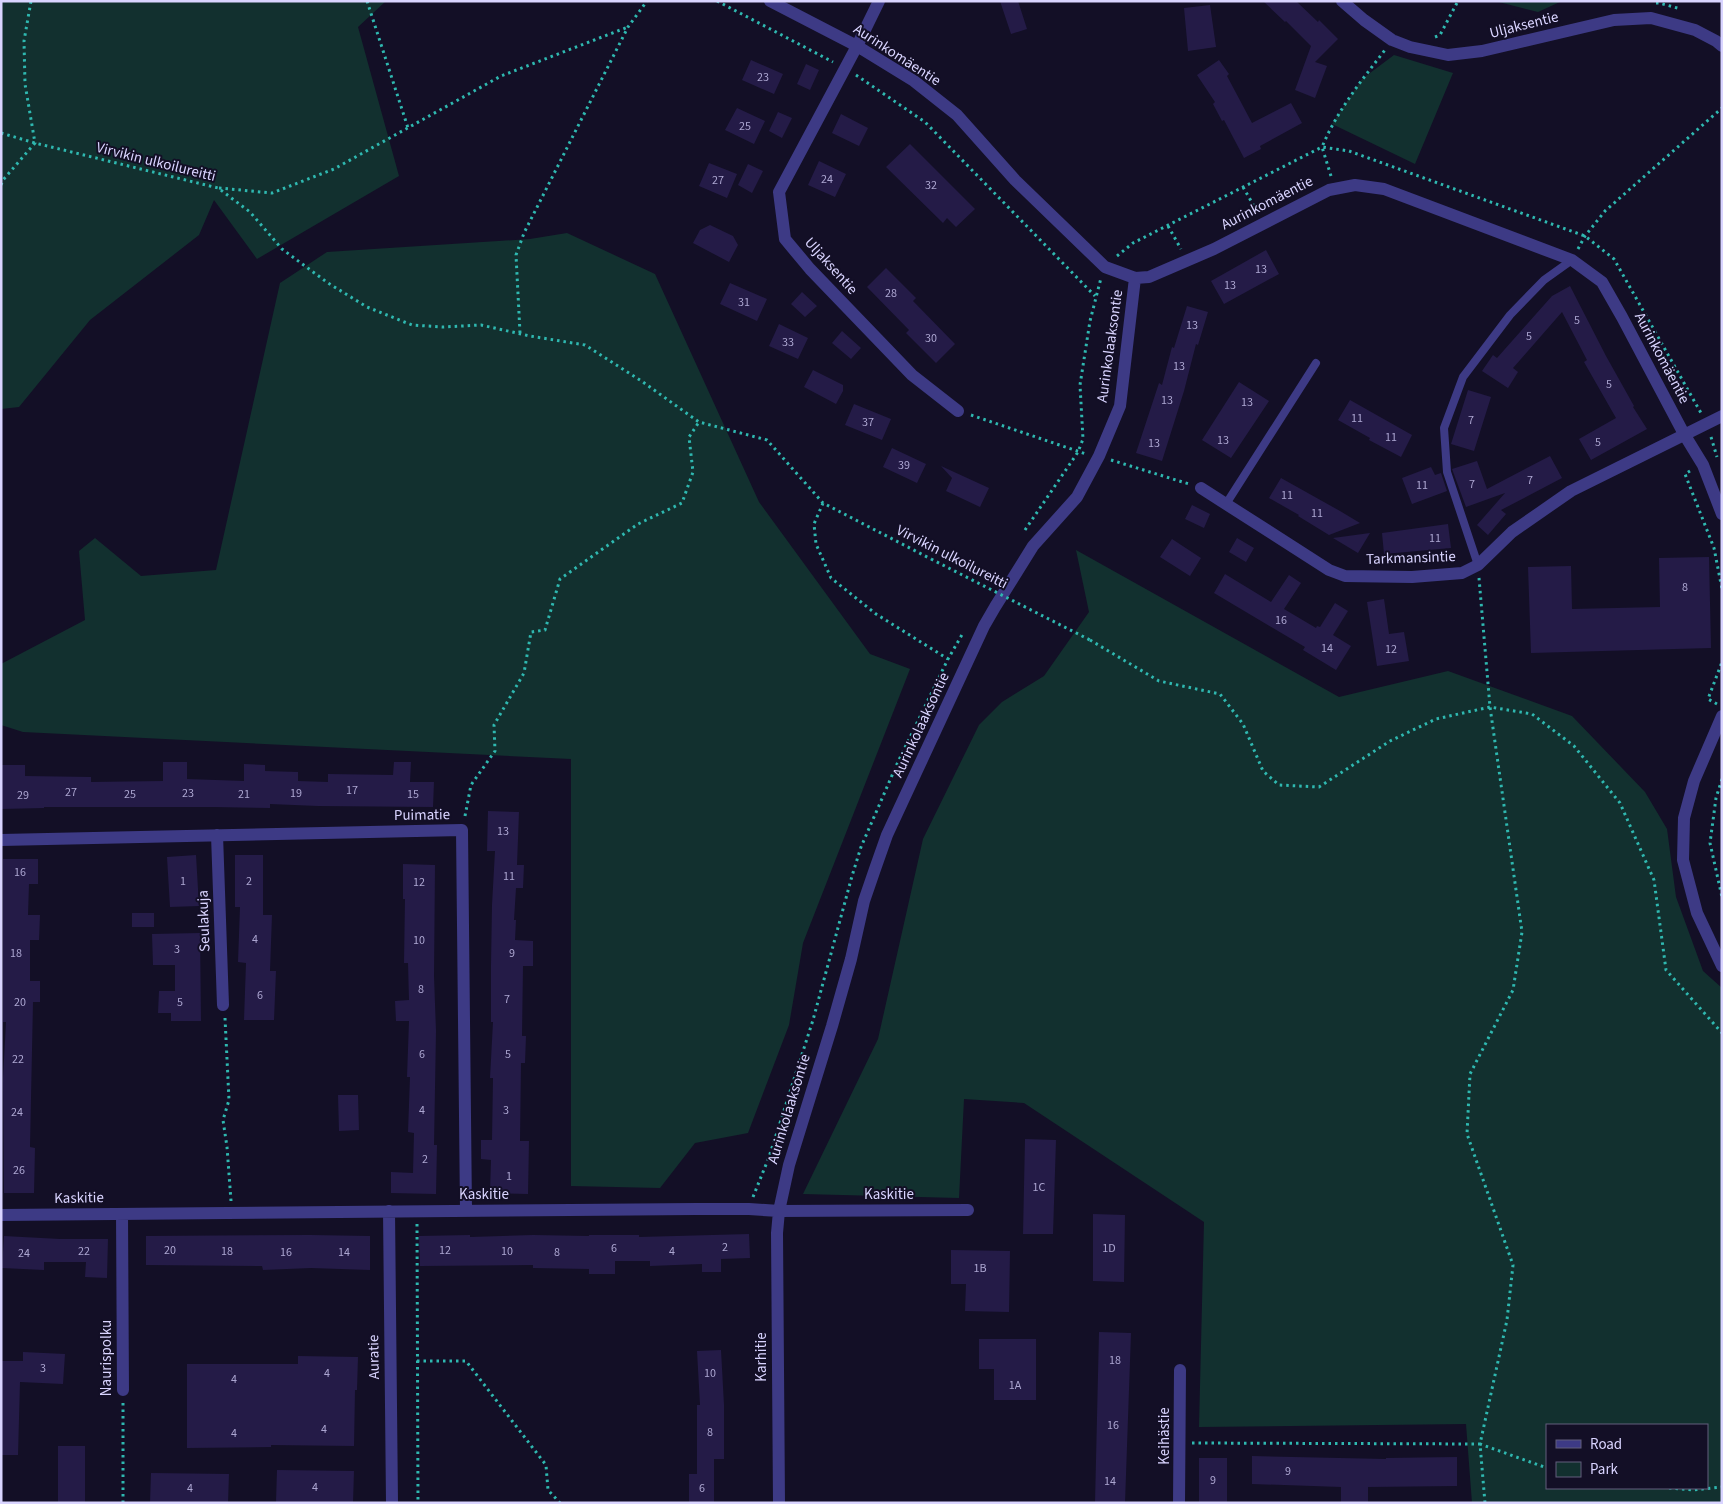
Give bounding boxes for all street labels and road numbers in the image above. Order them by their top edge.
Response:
street label: Uljaksentie [1487,6,1561,44]
street label: Aurinkomäentie [849,19,945,91]
street label: Virvikin ulkoilureitti [94,137,218,187]
street label: Aurinkomäentie [1217,171,1317,235]
street label: Uljaksentie [800,233,862,299]
street label: Aurinkolaaksontie [1092,288,1128,404]
street label: Aurinkomäentie [1629,309,1695,407]
street label: Virvikin ulkoilureitti [893,520,1011,594]
street label: Tarkmansintie [1366,546,1456,570]
street label: Aurinkolaaksontie [887,669,955,781]
street label: Puimatie [394,804,450,826]
street label: Seulakuja [192,890,216,952]
street label: Aurinkolaaksontie [762,1052,816,1166]
street label: Kaskitie [459,1184,509,1205]
street label: Kaskitie [864,1184,914,1205]
street label: Kaskitie [54,1187,104,1209]
street label: Naurispolku [96,1320,117,1396]
street label: Karhitie [751,1332,772,1382]
street label: Auratie [363,1335,385,1379]
street label: Keihästie [1154,1407,1175,1465]

